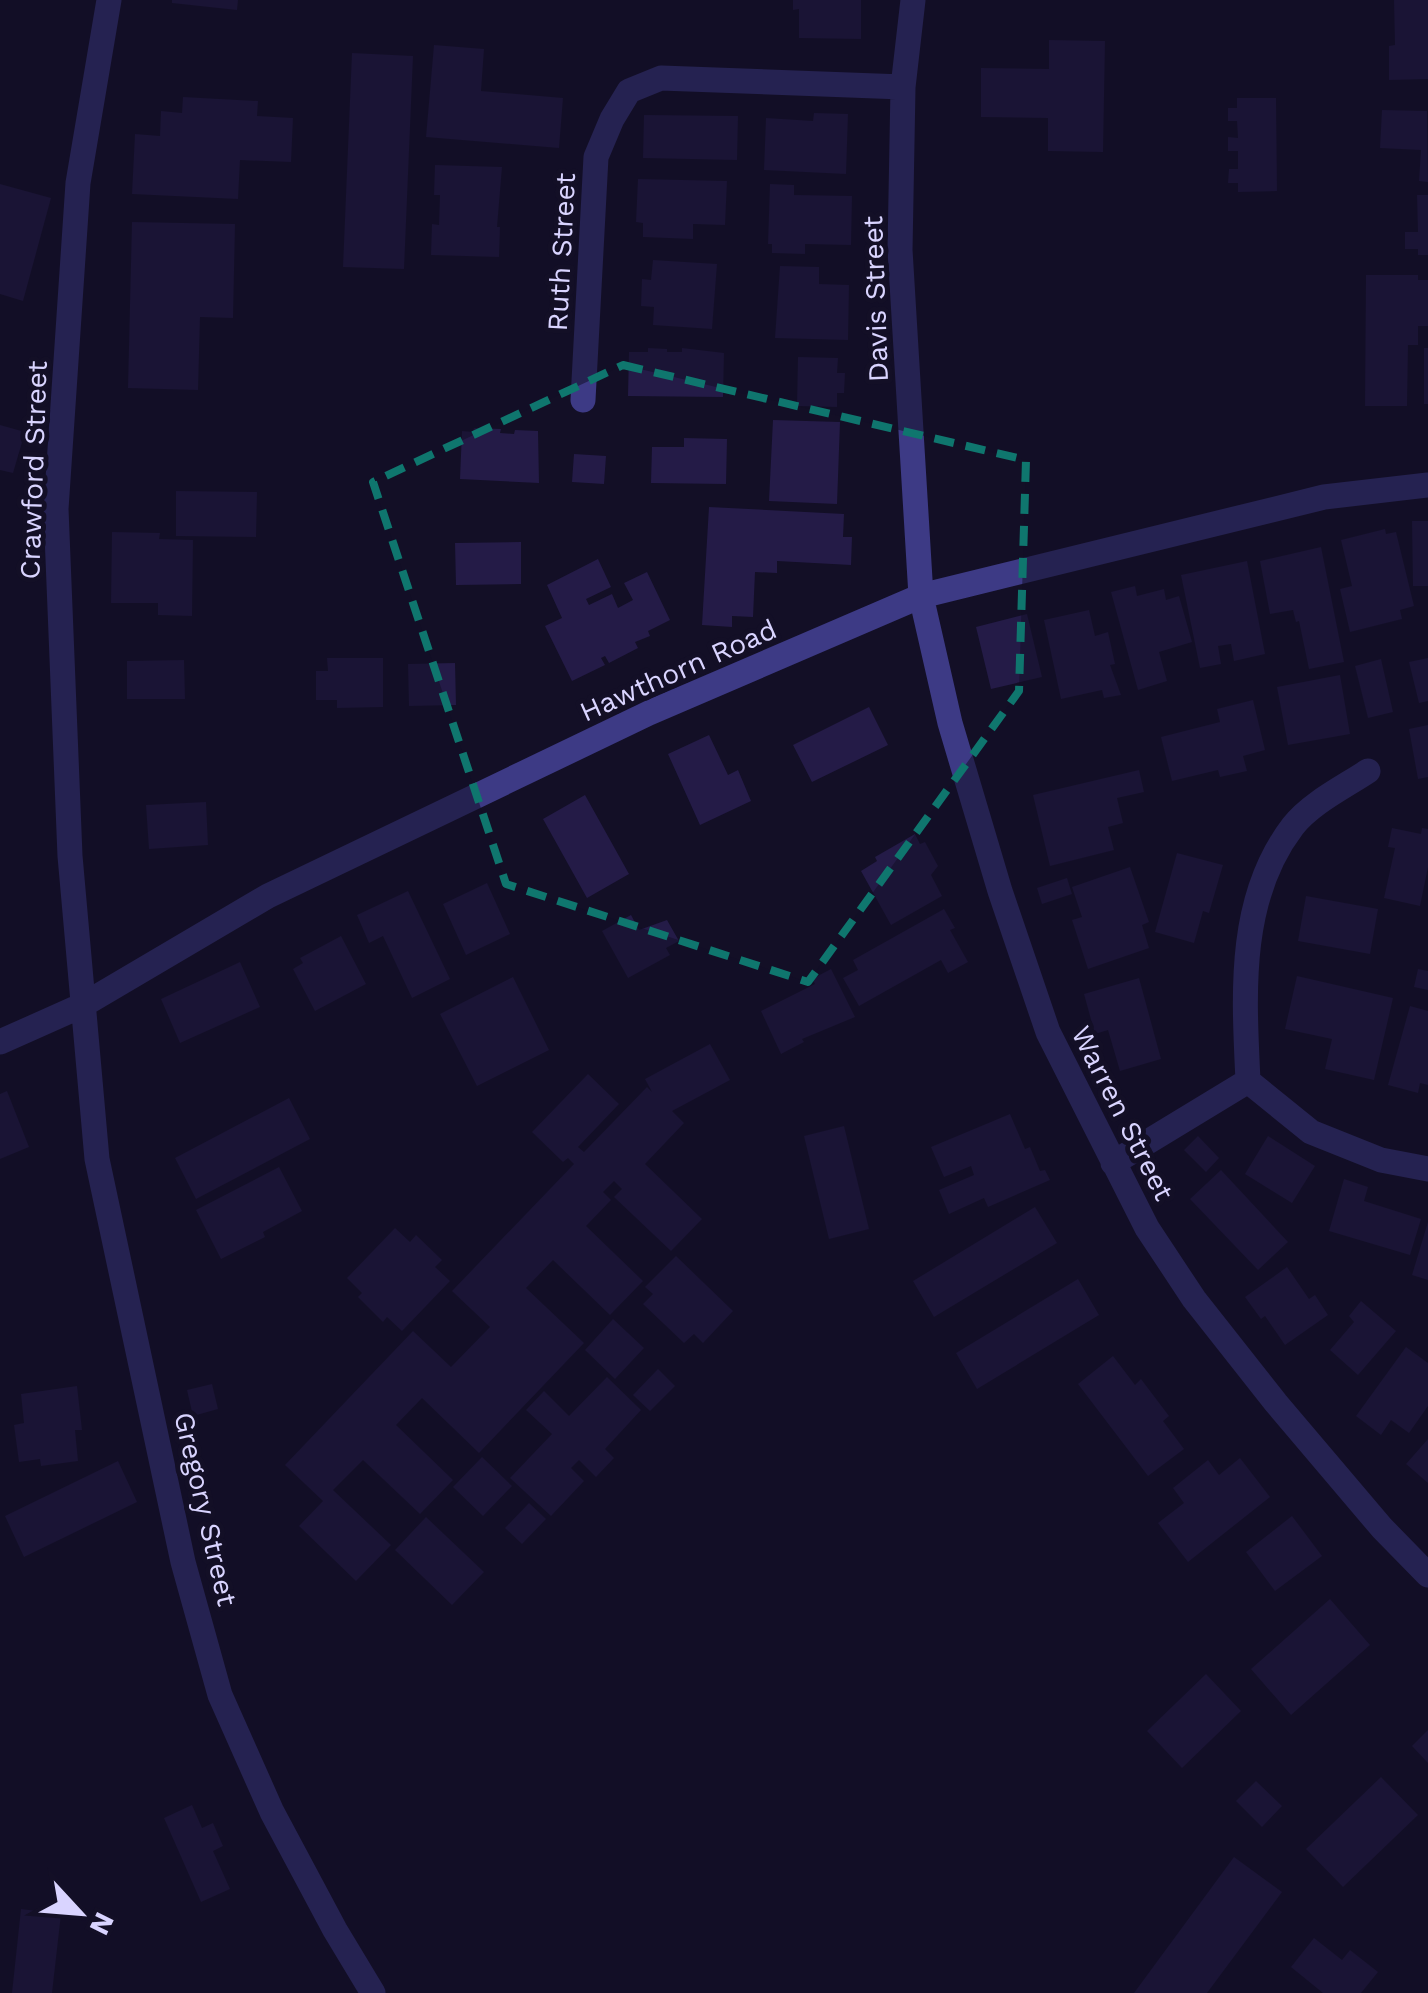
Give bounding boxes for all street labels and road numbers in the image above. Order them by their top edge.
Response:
street label: Ruth Street [541,172,582,332]
street label: Davis Street [856,215,895,383]
street label: Crawford Street [13,360,54,580]
street label: Hawthorn Road [575,612,782,729]
street label: Warren Street [1064,1020,1181,1206]
street label: Gregory Street [167,1409,244,1610]

